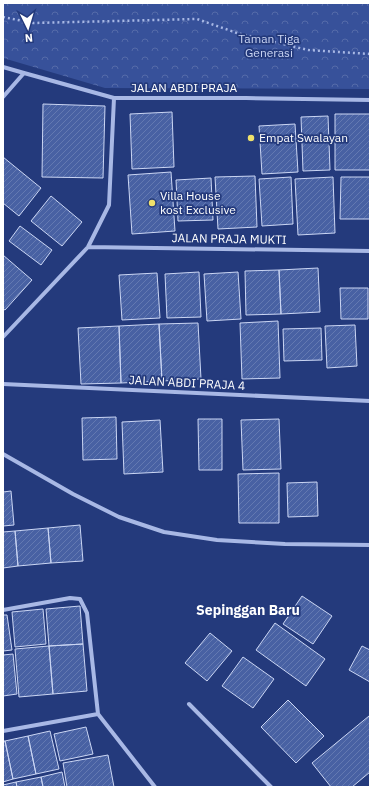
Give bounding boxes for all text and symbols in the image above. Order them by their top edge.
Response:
north arrow [8,8,48,48]
text: N [24,31,33,45]
park label: Taman Tiga Generasi [238,31,300,60]
street label: JALAN ABDI PRAJA [131,80,238,95]
place label: Empat Swalayan [259,130,348,145]
marker: Empat Swalayan [246,133,256,143]
place label: Villa House kost Exclusive [160,188,236,217]
marker: Villa House kost Exclusive [147,198,157,208]
street label: JALAN PRAJA MUKTI [171,230,287,247]
street label: JALAN ABDI PRAJA 4 [128,372,246,393]
district label: Sepinggan Baru [196,601,300,619]

